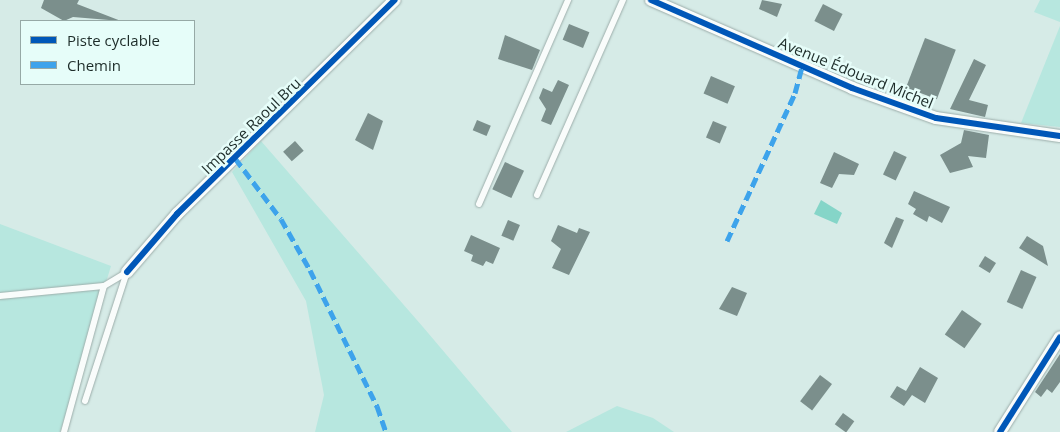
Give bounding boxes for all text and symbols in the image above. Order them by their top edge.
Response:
legend [20,20,195,85]
text: Piste cyclable [67,30,160,50]
street label: Avenue Édouard Michel [776,34,936,112]
text: Chemin [67,55,121,75]
street label: Impasse Raoul Bru [198,74,304,178]

